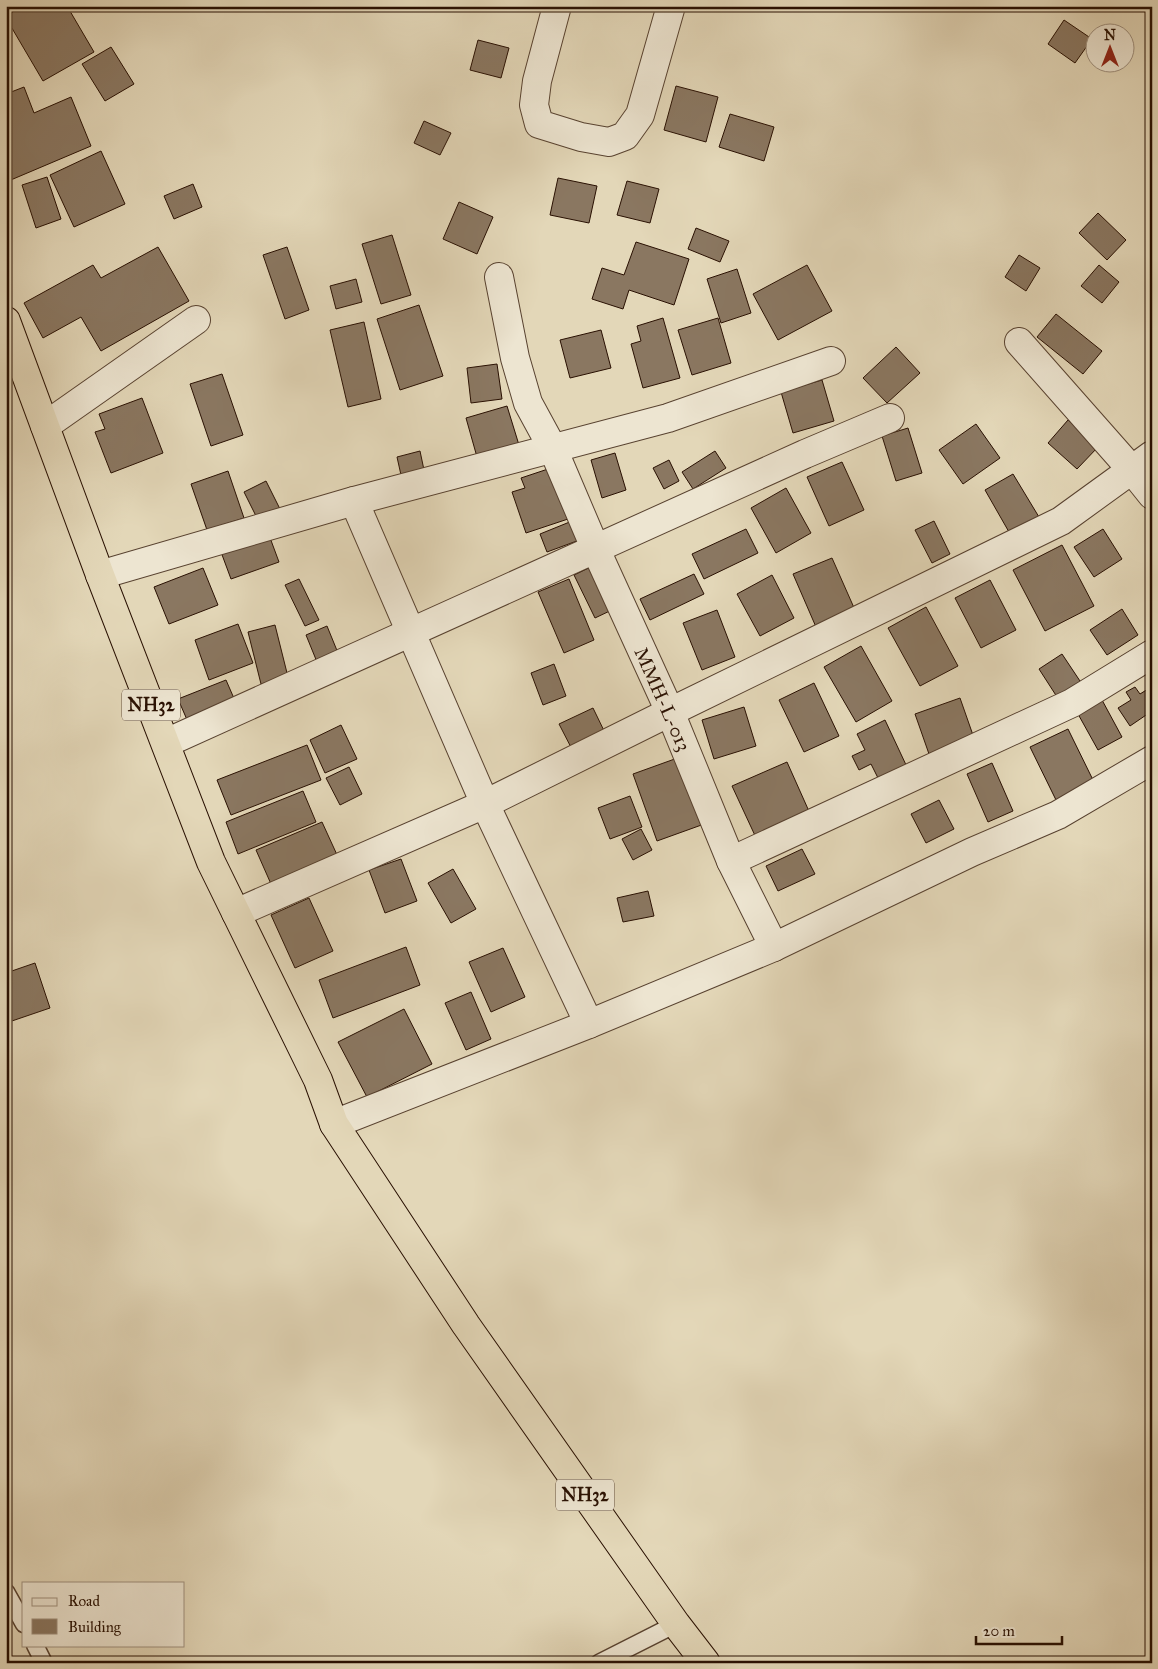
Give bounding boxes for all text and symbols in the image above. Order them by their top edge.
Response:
north arrow [1086,22,1136,72]
text: N [1104,27,1116,44]
street label: MMH-L-013 [629,644,696,755]
road number: NH32 [122,690,180,720]
road number: NH32 [556,1480,614,1510]
legend [22,1582,185,1646]
text: Road [68,1592,100,1610]
scale bar [976,1614,1062,1646]
text: Building [68,1618,122,1636]
text: 20 m [983,1622,1015,1640]

